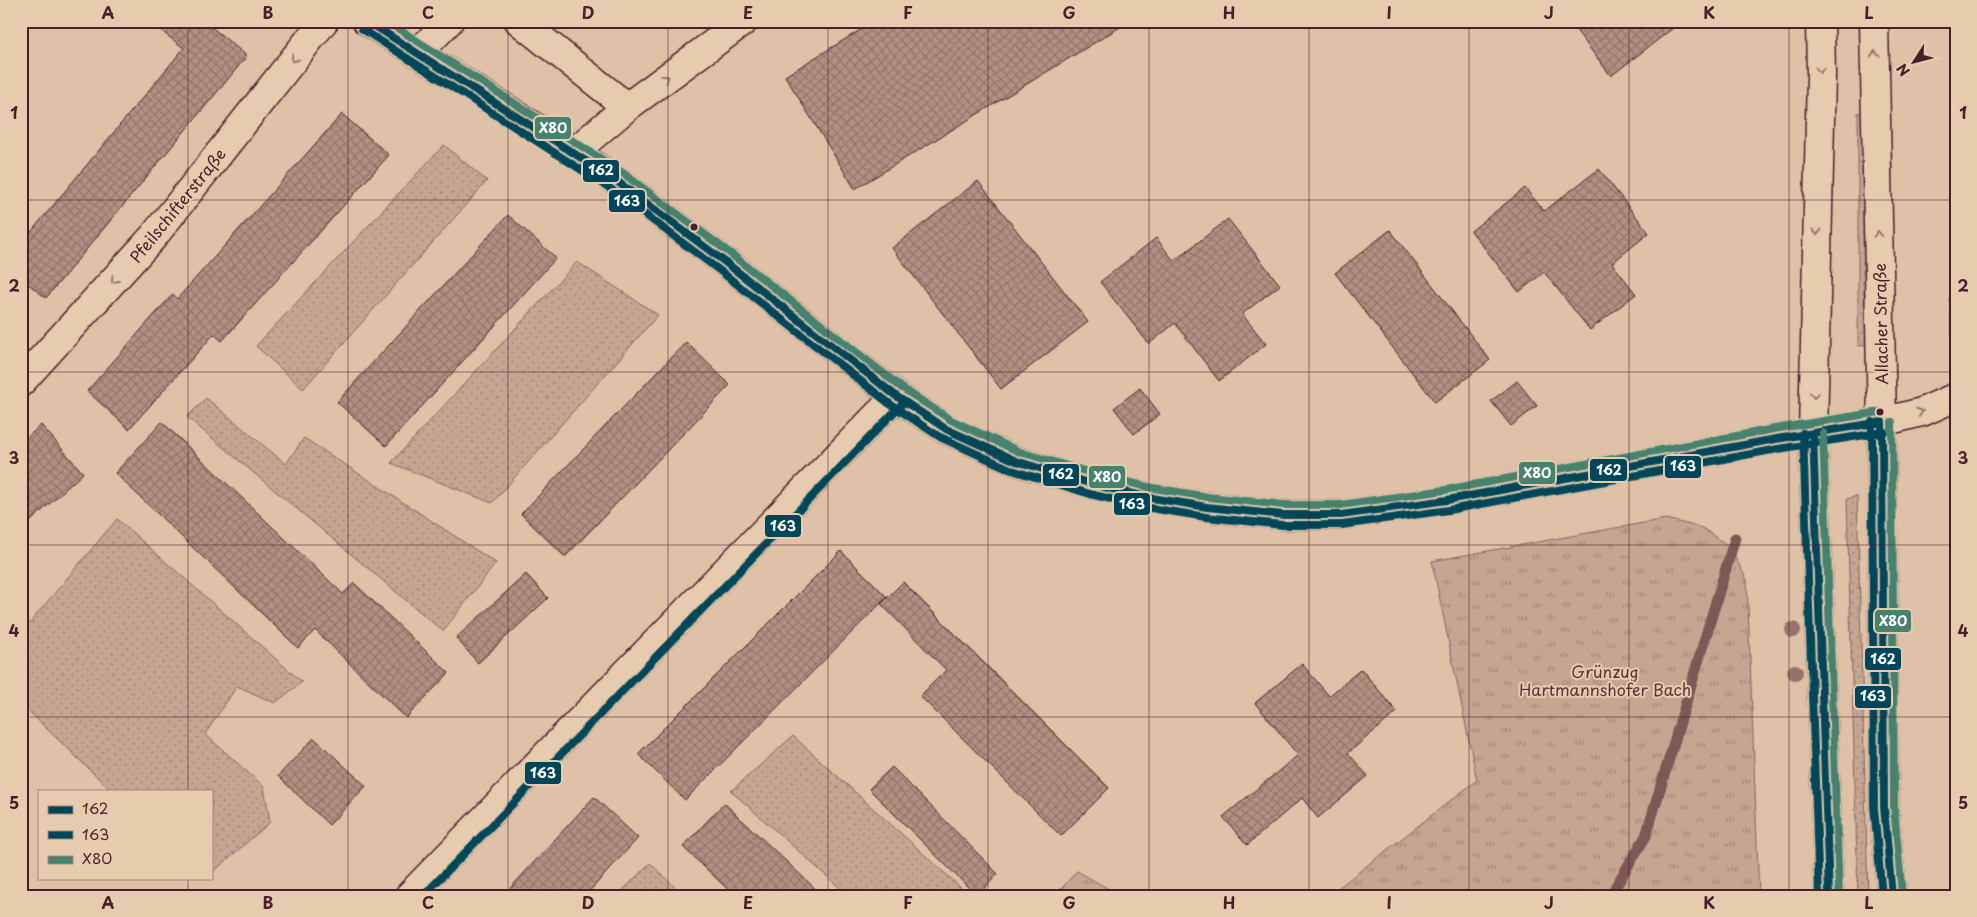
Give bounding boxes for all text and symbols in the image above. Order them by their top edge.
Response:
text: A [102,0,115,24]
text: B [263,0,274,24]
text: C [422,0,434,24]
text: D [582,0,594,24]
text: E [743,0,753,24]
text: F [903,0,913,24]
text: G [1062,0,1076,24]
text: H [1223,0,1235,24]
text: I [1386,0,1392,24]
text: J [1544,0,1554,24]
text: K [1703,0,1715,24]
text: L [1864,0,1874,24]
north arrow [1890,38,1940,88]
one-way arrow [1870,49,1880,57]
one-way arrow [290,54,299,63]
text: N [1891,59,1915,81]
one-way arrow [1815,66,1826,74]
one-way arrow [660,76,669,84]
text: 1 [10,100,18,124]
text: 1 [1959,100,1967,124]
line badge: X80 [534,116,572,140]
text: X80 [538,117,567,138]
street label: Pfeilschifterstraße [123,143,231,267]
line badge: 162 [582,159,620,183]
text: 162 [588,159,614,180]
line badge: 163 [608,189,646,213]
text: 163 [614,190,640,211]
unlabelled marker [689,222,699,232]
one-way arrow [1812,229,1822,237]
one-way arrow [1873,229,1883,237]
street label: Allacher Straße [1867,263,1893,385]
text: 2 [8,273,20,297]
text: 2 [1957,273,1969,297]
one-way arrow [111,275,120,284]
one-way arrow [1809,392,1819,399]
unlabelled marker [1875,407,1885,417]
one-way arrow [1915,408,1923,418]
text: 3 [9,445,19,469]
text: 3 [1958,445,1968,469]
line badge: 163 [1664,455,1702,479]
text: 163 [1670,455,1696,476]
line badge: 162 [1589,458,1628,482]
text: 162 [1596,459,1622,480]
line badge: X80 [1518,461,1556,485]
text: X80 [1522,462,1551,483]
line badge: 162 [1042,463,1080,487]
text: 162 [1048,463,1074,484]
line badge: X80 [1088,465,1126,489]
text: X80 [1092,466,1121,487]
line badge: 163 [1113,492,1151,516]
text: 163 [1119,493,1145,514]
line badge: 163 [764,514,802,538]
text: 163 [770,515,796,536]
line badge: X80 [1874,609,1912,633]
text: X80 [1878,610,1907,631]
text: 4 [9,618,20,642]
text: 4 [1958,618,1969,642]
line badge: 162 [1864,647,1902,671]
text: 162 [1870,648,1896,669]
park label: Grünzug Hartmannshofer Bach [1519,659,1691,701]
line badge: 163 [1854,685,1892,709]
text: 163 [1860,685,1886,706]
line badge: 163 [524,761,562,785]
text: 163 [530,762,556,783]
text: 5 [9,790,19,814]
legend [38,790,212,880]
text: 5 [1958,790,1968,814]
text: 162 [82,796,108,819]
text: 163 [82,822,109,845]
text: X80 [82,846,112,869]
text: A [102,890,115,914]
text: B [263,890,274,914]
text: C [422,890,434,914]
text: D [582,890,594,914]
text: E [743,890,753,914]
text: F [903,890,913,914]
text: G [1062,890,1076,914]
text: H [1223,890,1235,914]
text: I [1386,890,1392,914]
text: J [1544,890,1554,914]
text: K [1703,890,1715,914]
text: L [1864,890,1874,914]

